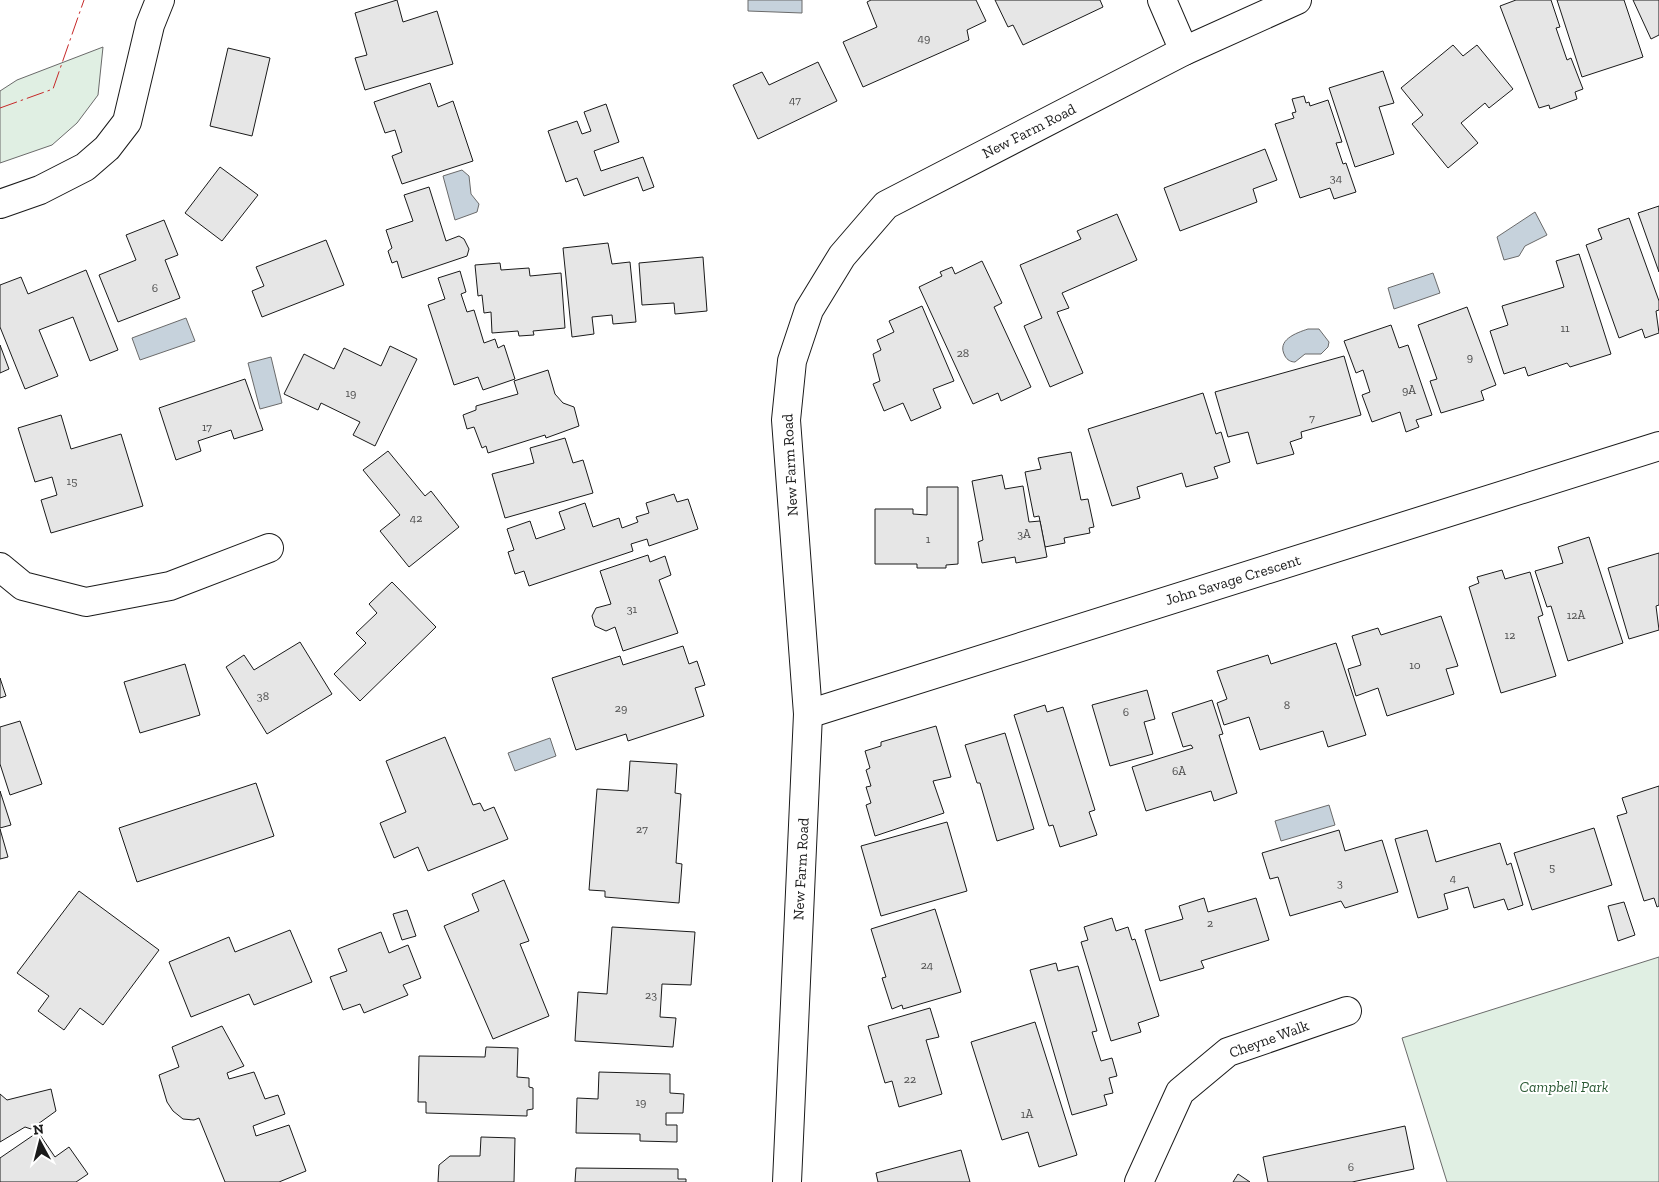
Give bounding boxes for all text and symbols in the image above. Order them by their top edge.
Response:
house number: 49 [918,31,930,45]
house number: 47 [789,93,801,107]
street label: New Farm Road [979,99,1079,162]
house number: 34 [1330,171,1343,185]
house number: 6 [152,281,158,295]
house number: 11 [1560,321,1570,335]
house number: 28 [957,346,969,360]
house number: 9 [1467,350,1473,364]
house number: 9A [1402,383,1416,397]
house number: 19 [346,386,357,400]
house number: 7 [1309,411,1315,425]
street label: New Farm Road [778,413,802,517]
house number: 17 [202,420,212,434]
house number: 15 [67,474,77,488]
house number: 42 [410,511,422,525]
house number: 3A [1017,527,1031,541]
house number: 1 [926,532,931,546]
street label: John Savage Crescent [1163,551,1303,609]
house number: 31 [627,602,638,616]
house number: 12A [1567,608,1586,622]
house number: 12 [1505,628,1515,642]
house number: 10 [1409,658,1421,672]
house number: 38 [257,689,269,703]
house number: 8 [1284,698,1290,712]
house number: 29 [615,701,627,715]
house number: 6 [1123,705,1129,719]
house number: 6A [1172,764,1186,778]
street label: New Farm Road [789,817,813,921]
house number: 27 [636,822,648,836]
house number: 5 [1549,860,1555,874]
house number: 4 [1450,871,1457,885]
house number: 3 [1337,876,1343,890]
house number: 2 [1207,916,1213,930]
house number: 24 [921,958,934,972]
house number: 23 [645,988,657,1002]
street label: Cheyne Walk [1227,1016,1311,1062]
house number: 22 [904,1072,916,1086]
park label: Campbell Park [1520,1078,1609,1096]
house number: 19 [636,1095,647,1109]
house number: 1A [1021,1107,1033,1121]
north arrow [15,1117,65,1167]
text: N [32,1120,45,1139]
house number: 6 [1348,1160,1354,1174]

